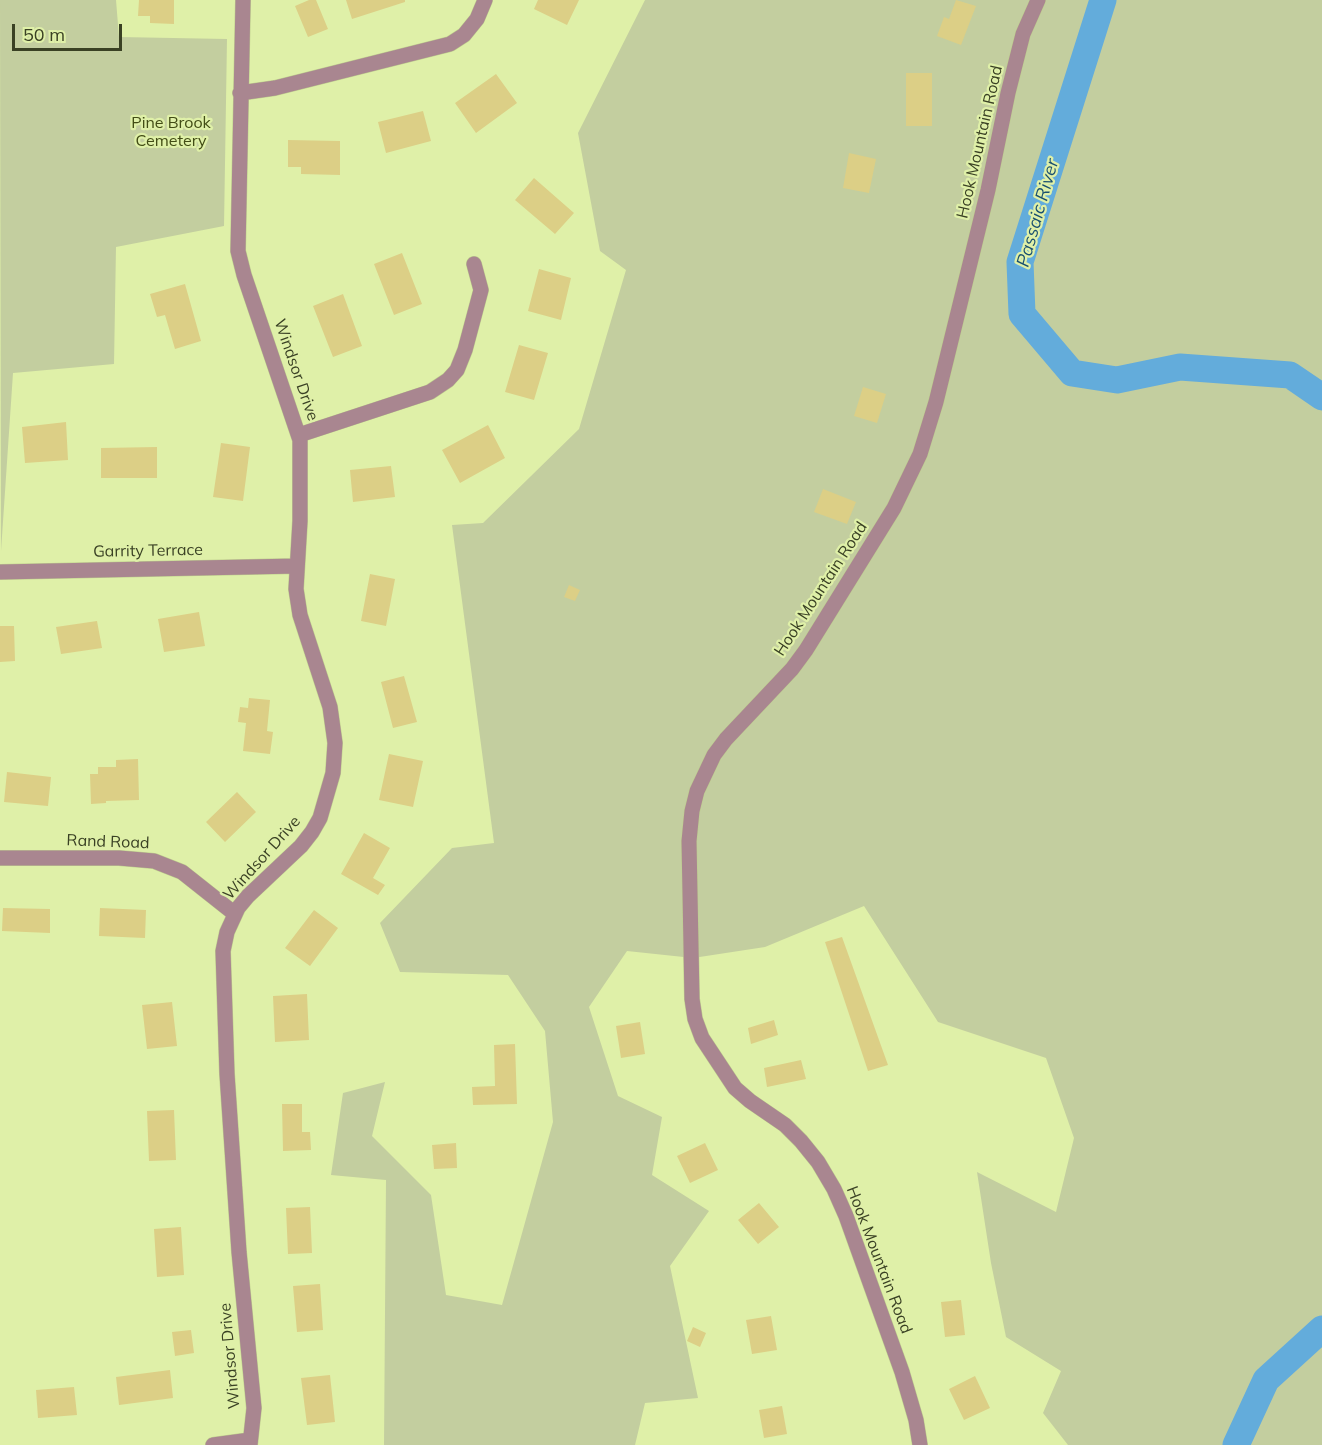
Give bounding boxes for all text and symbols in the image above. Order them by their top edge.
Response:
scale bar [15,12,124,50]
text: 50 m [23,23,65,46]
street label: Hook Mountain Road [953,64,1007,220]
park label: Pine Brook Cemetery [131,113,211,151]
water label: Passaic River [1012,157,1064,269]
street label: Windsor Drive [270,317,322,423]
street label: Hook Mountain Road [770,518,872,660]
street label: Garrity Terrace [93,540,203,562]
street label: Windsor Drive [219,812,305,904]
street label: Rand Road [66,831,150,853]
street label: Hook Mountain Road [842,1184,916,1336]
street label: Windsor Drive [216,1302,244,1410]

